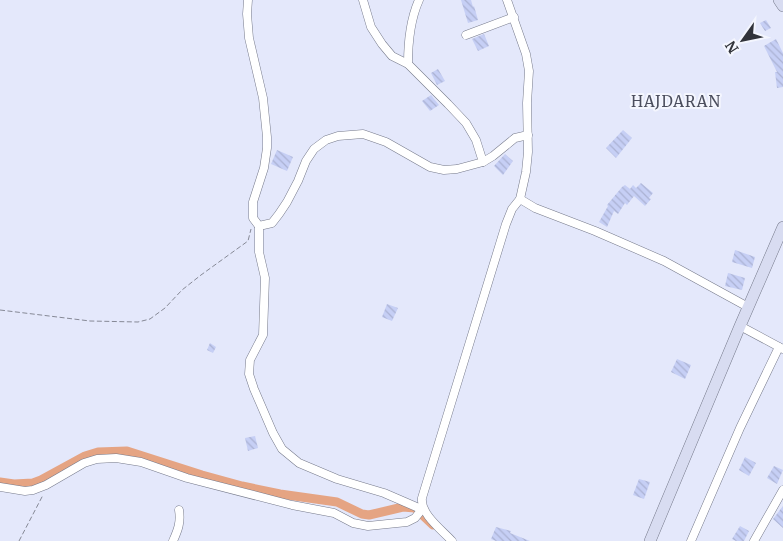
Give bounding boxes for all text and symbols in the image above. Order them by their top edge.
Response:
north arrow [718,15,768,65]
text: N [722,38,743,57]
district label: HAJDARAN [631,92,721,111]

